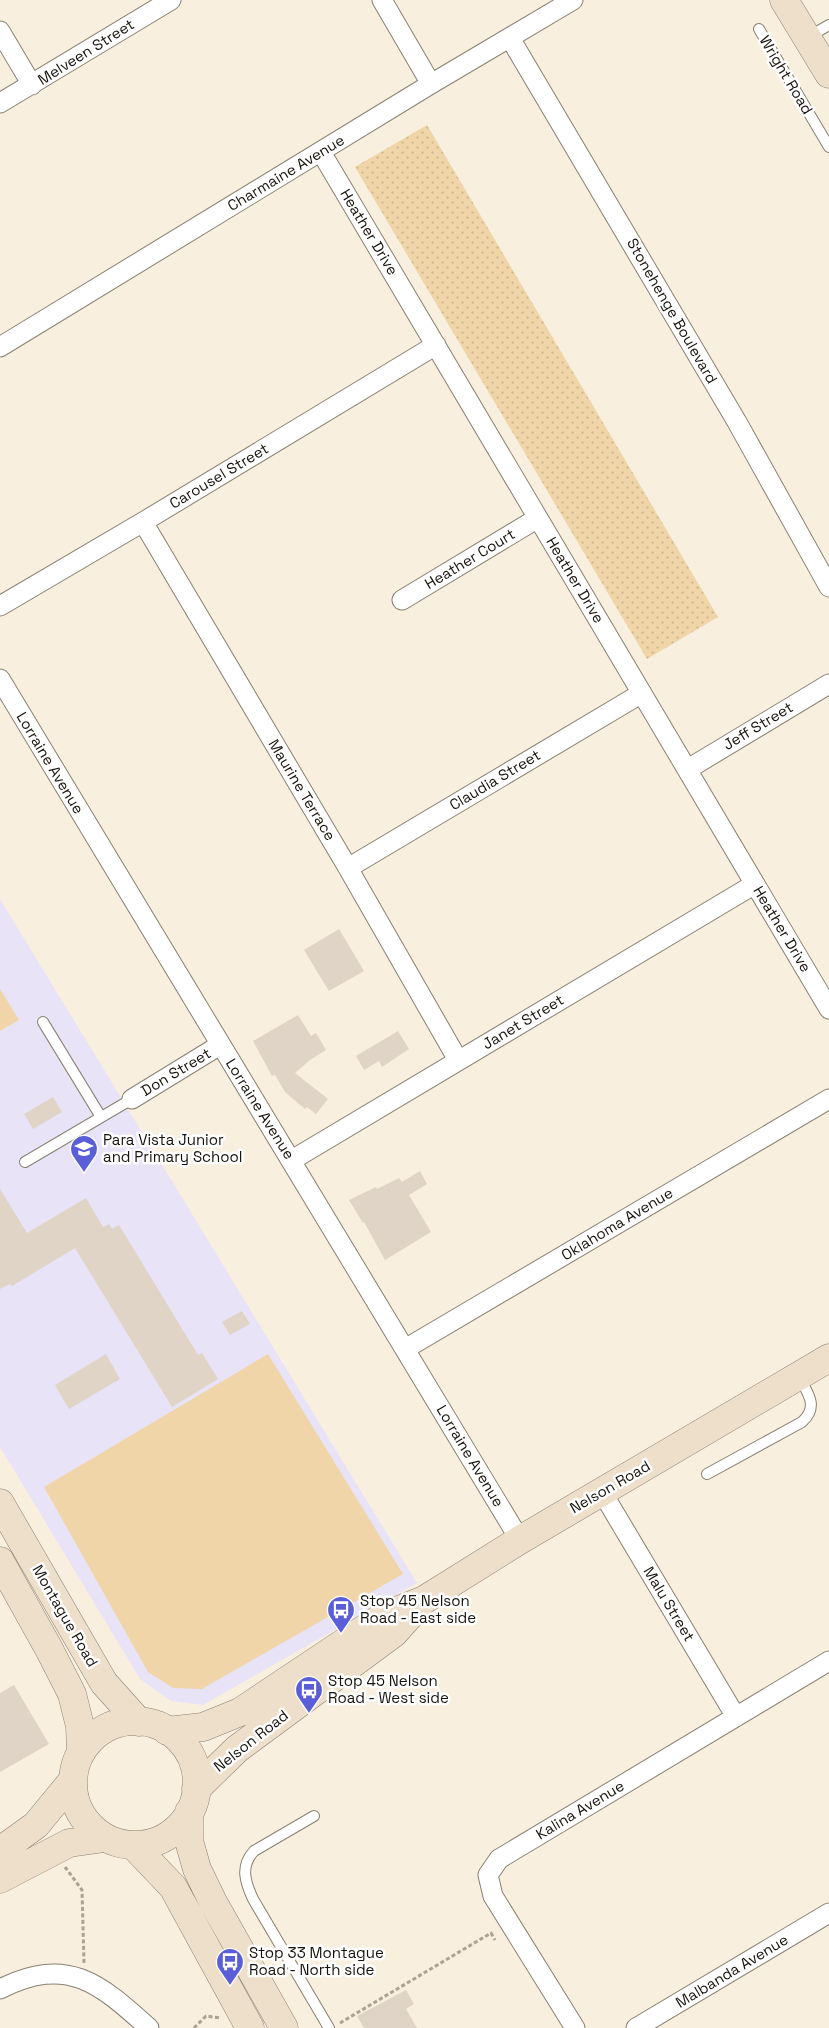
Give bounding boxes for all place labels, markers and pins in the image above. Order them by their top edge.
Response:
place label: Para Vista Junior and Primary School [103,1130,242,1166]
school or university icon: Para Vista Junior and Primary School [69,1134,99,1173]
place label: Stop 45 Nelson Road - East side [360,1591,476,1627]
bus stop icon: Stop 45 Nelson Road - East side [326,1595,356,1634]
place label: Stop 45 Nelson Road - West side [328,1671,449,1707]
bus stop icon: Stop 45 Nelson Road - West side [294,1675,324,1714]
place label: Stop 33 Montague Road - North side [249,1943,384,1979]
bus stop icon: Stop 33 Montague Road - North side [215,1947,245,1986]

